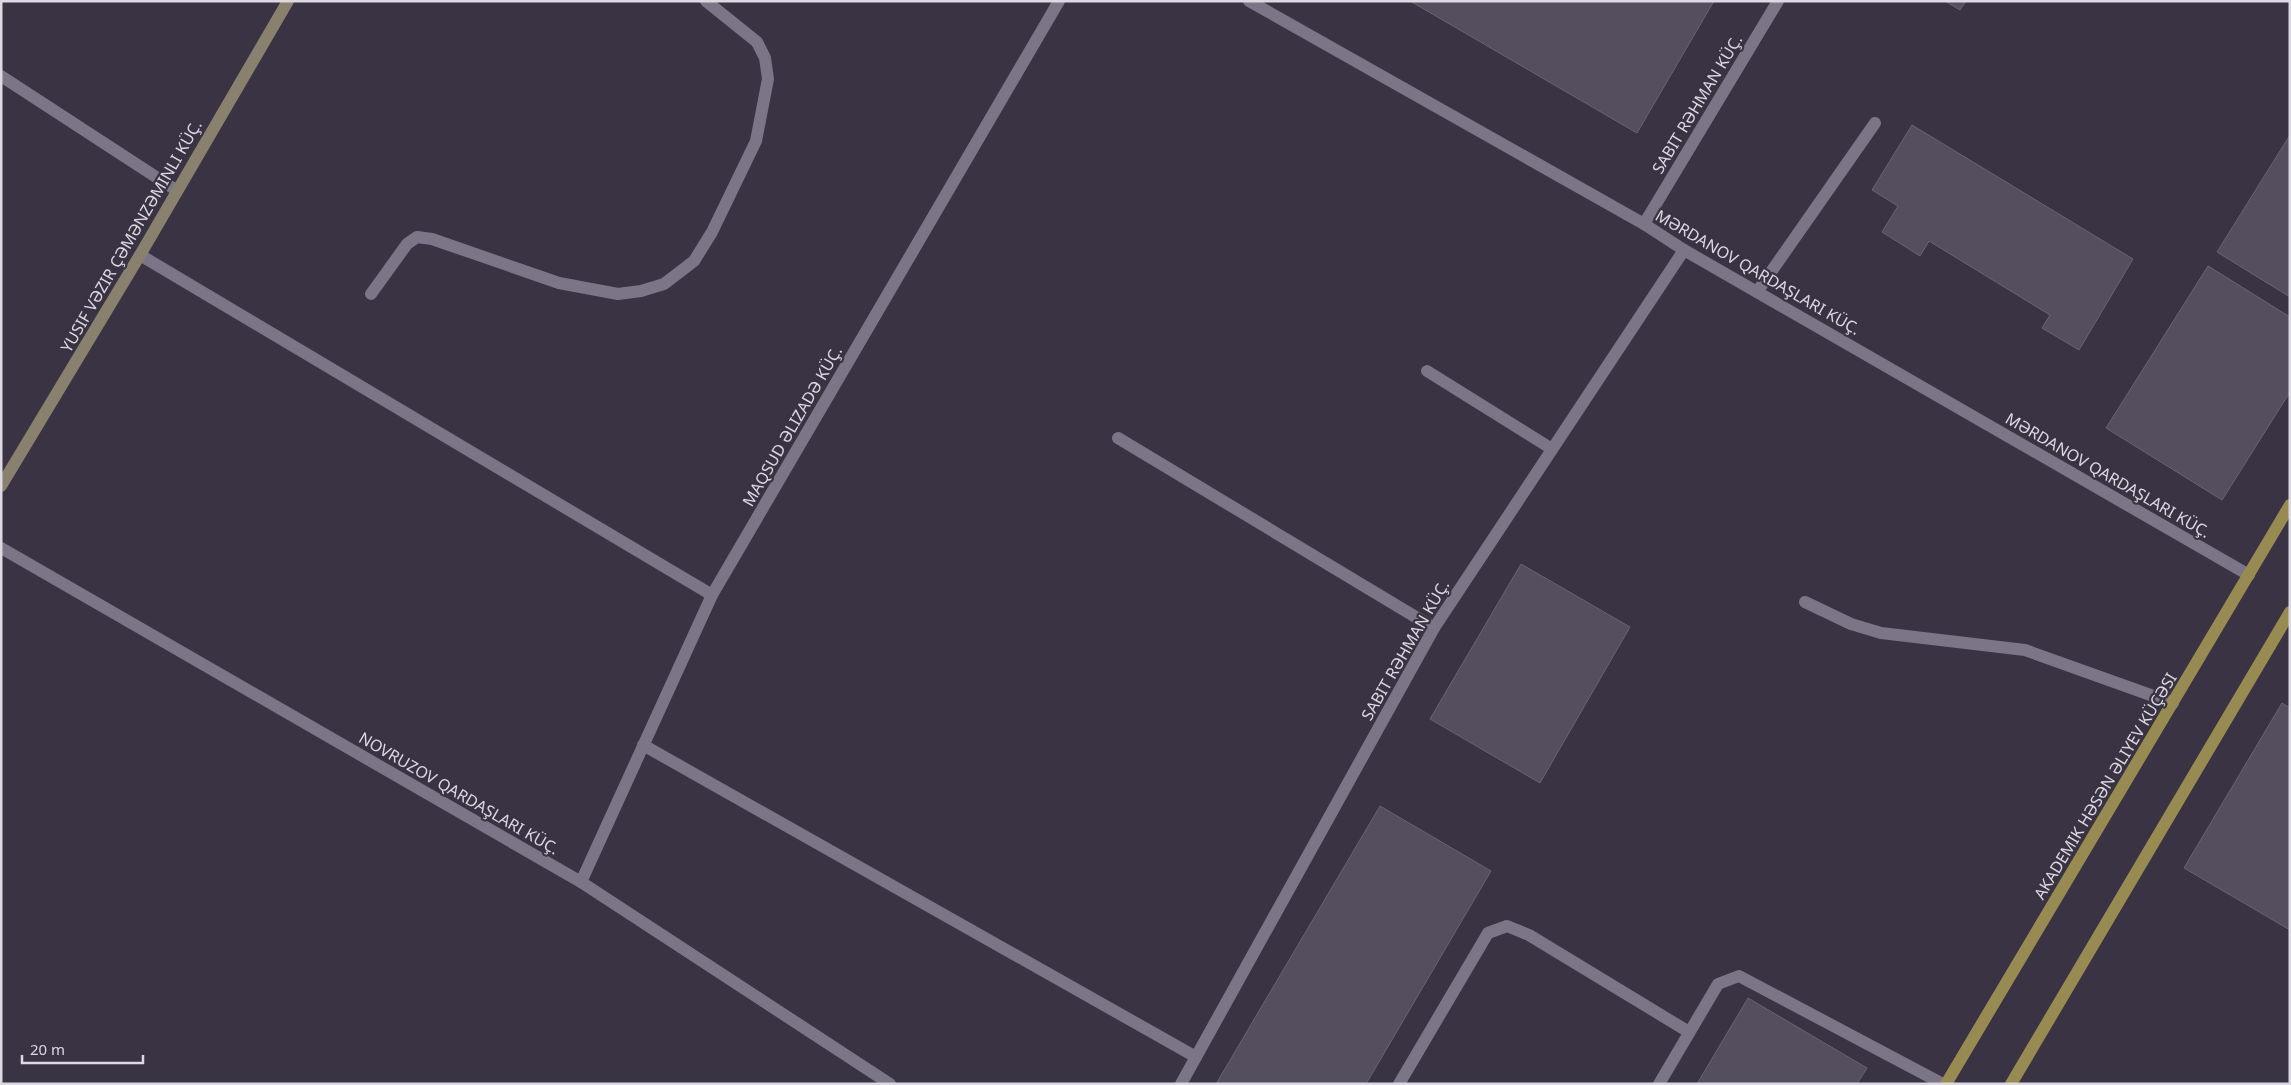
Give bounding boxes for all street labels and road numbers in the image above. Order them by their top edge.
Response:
street label: SABIT RƏHMAN KÜÇ. [1647,30,1747,178]
street label: YUSIF VƏZIR ÇƏMƏNZƏMINLI KÜÇ. [55,116,207,356]
street label: MƏRDANOV QARDAŞLARI KÜÇ. [1652,204,1864,340]
street label: MAQSUD ƏLIZADƏ KÜÇ. [737,342,847,510]
street label: MƏRDANOV QARDAŞLARI KÜÇ. [2002,407,2214,543]
street label: SABIT RƏHMAN KÜÇ. [1356,576,1454,724]
street label: AKADEMIK HƏSƏN ƏLIYEV KÜÇƏSI [2028,669,2182,903]
street label: NOVRUZOV QARDAŞLARI KÜÇ. [355,727,563,859]

